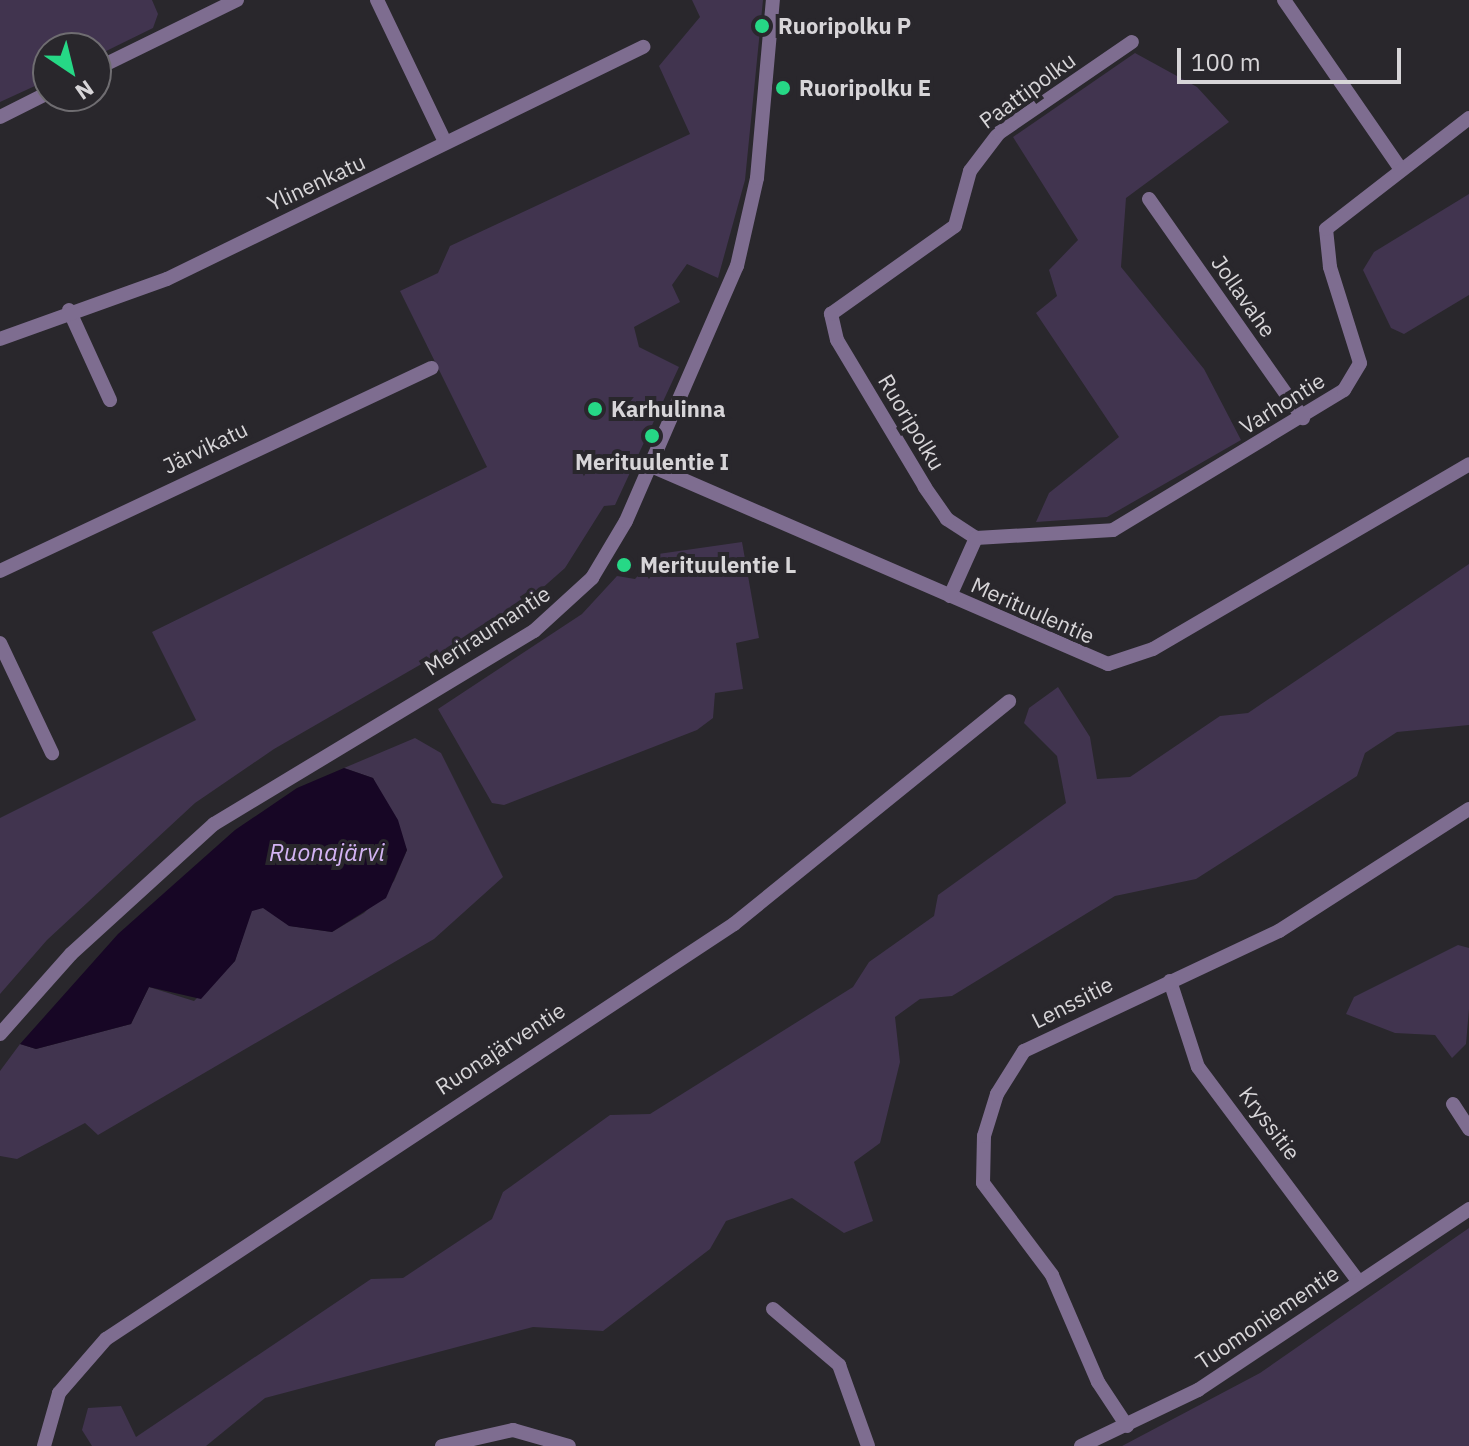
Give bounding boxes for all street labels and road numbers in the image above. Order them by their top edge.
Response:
street label: Paattipolku [974,46,1080,134]
street label: Ylinenkatu [263,148,369,216]
street label: Jollavahe [1206,250,1282,342]
street label: Varhontie [1235,367,1329,439]
street label: Ruoripolku [873,369,951,475]
street label: Järvikatu [158,415,252,479]
street label: Merituulentie [967,571,1099,649]
street label: Meriraumantie [419,580,555,680]
street label: Lenssitie [1027,970,1117,1034]
street label: Ruonajärventie [430,996,570,1100]
street label: Kryssitie [1234,1081,1306,1165]
street label: Tuomoniementie [1190,1259,1344,1375]

